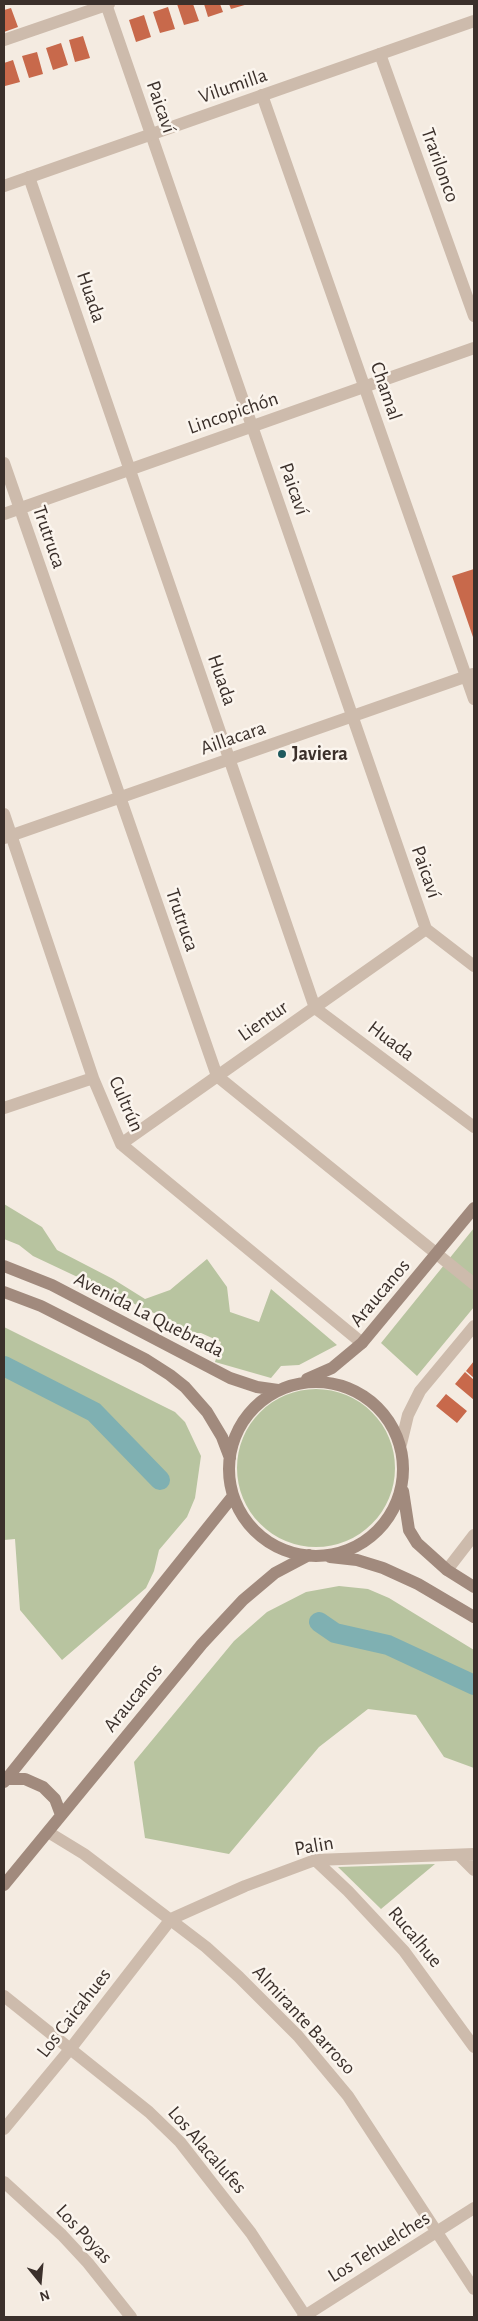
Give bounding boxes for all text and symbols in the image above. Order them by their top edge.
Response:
street label: Vilumilla [196,63,270,109]
street label: Paicaví [141,78,181,136]
street label: Trarilonco [415,124,465,206]
street label: Huada [71,268,111,326]
street label: Chamal [365,359,407,423]
street label: Lincopichón [185,386,281,440]
street label: Paicaví [274,460,314,518]
street label: Trutruca [27,502,71,572]
street label: Huada [202,651,242,709]
street label: Aillacara [197,716,269,760]
place label: Javiera [292,742,348,766]
marker: Javiera [276,748,288,760]
street label: Paicaví [406,843,446,901]
street label: Trutruca [160,885,204,955]
street label: Lientur [233,995,293,1047]
street label: Huada [363,1016,419,1066]
street label: Cultrún [103,1072,149,1136]
street label: Araucanos [345,1254,415,1332]
street label: Avenida La Quebrada [70,1267,228,1363]
street label: Araucanos [98,1659,168,1737]
street label: Palin [293,1831,335,1861]
street label: Rucalhue [383,1902,447,1972]
street label: Almirante Barroso [247,1960,361,2080]
street label: Los Caicahues [32,1963,116,2063]
street label: Los Alacalufes [162,2101,252,2199]
street label: Los Poyas [50,2199,118,2269]
street label: Los Tehuelches [324,2206,434,2288]
north arrow [15,2256,65,2306]
text: N [38,2287,51,2303]

